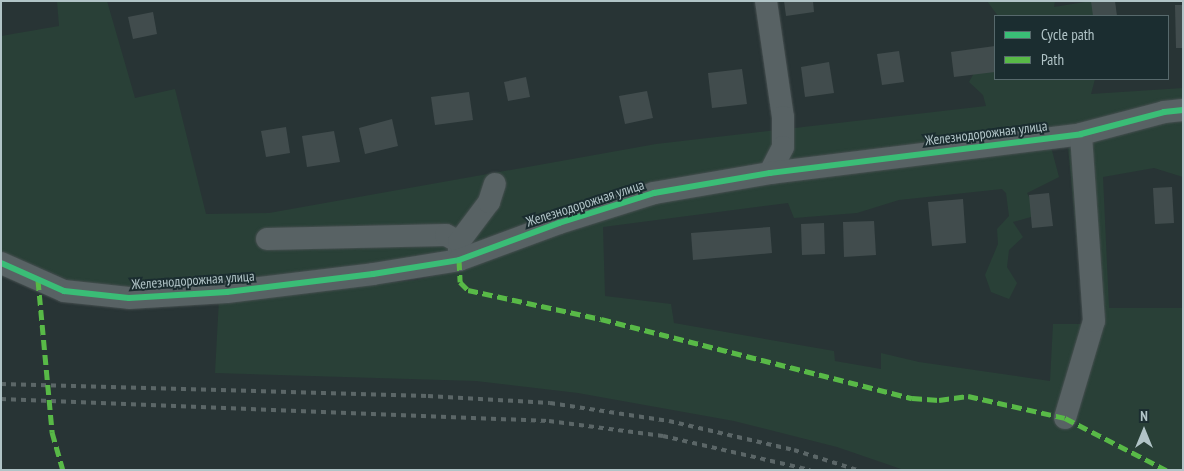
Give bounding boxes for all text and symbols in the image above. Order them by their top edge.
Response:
legend [994,15,1169,80]
text: Cycle path [1041,25,1094,44]
text: Path [1041,50,1064,69]
street label: Железнодорожная улица [924,117,1048,149]
street label: Железнодорожная улица [524,176,646,230]
street label: Железнодорожная улица [131,267,255,293]
north arrow [1119,406,1169,456]
text: N [1140,407,1148,425]

